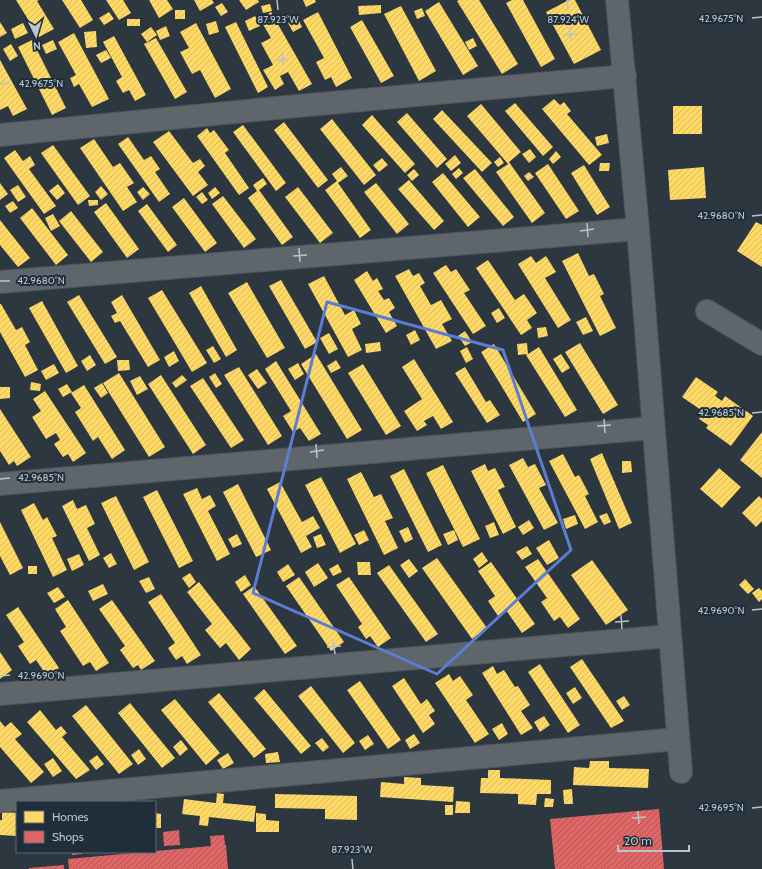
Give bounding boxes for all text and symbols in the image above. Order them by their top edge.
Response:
text: 42.9675°N [699,12,743,25]
text: 87.923°W [257,13,299,26]
text: 87.924°W [547,13,589,26]
north arrow [16,16,56,56]
text: N [32,39,41,53]
text: 42.9675°N [19,77,63,90]
text: 42.9680°N [697,209,745,222]
text: 42.9680°N [17,274,65,287]
text: 42.9685°N [698,406,744,419]
text: 42.9685°N [18,471,64,484]
text: 42.9690°N [697,604,745,617]
text: 42.9690°N [17,669,65,682]
legend [16,801,156,853]
text: 42.9695°N [698,801,744,814]
text: Homes [52,809,89,824]
scale bar [618,827,689,853]
text: Shops [52,829,84,844]
text: 20 m [624,833,652,848]
text: 87.923°W [331,843,373,856]

